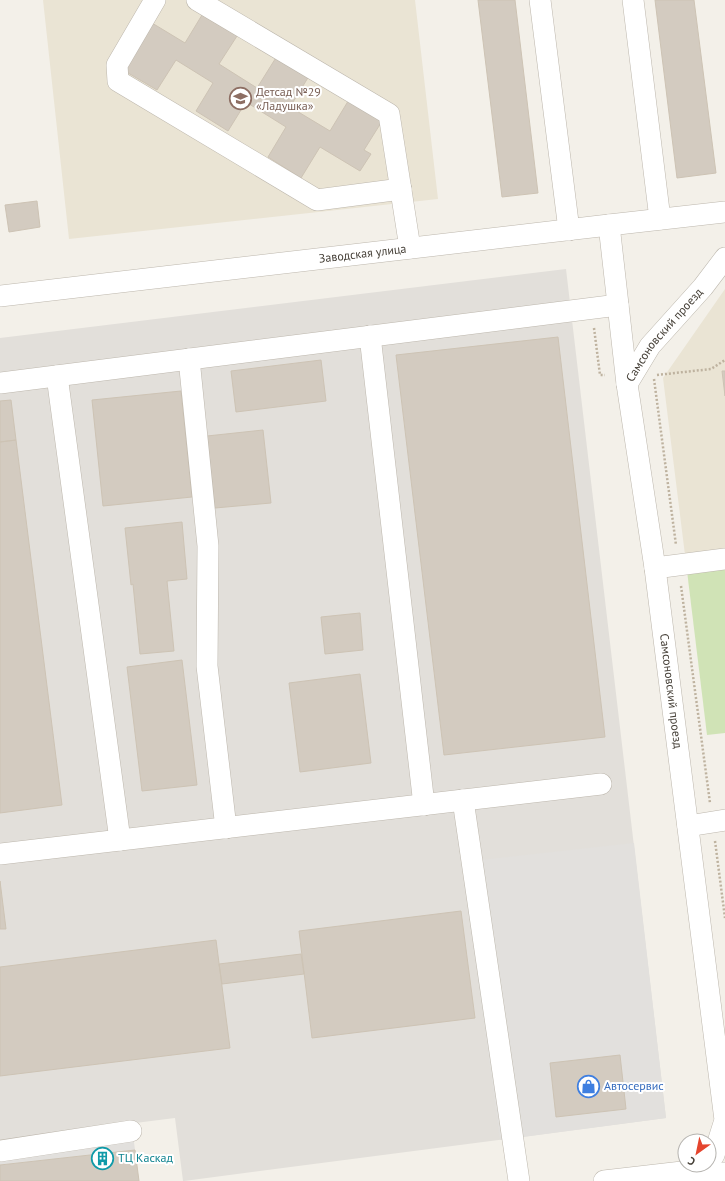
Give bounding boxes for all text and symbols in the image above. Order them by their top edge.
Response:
place label: Детсад №29 «Ладушка» [256,84,321,113]
school or university icon: Детсад №29 «Ладушка» [227,86,253,112]
street label: Заводская улица [318,241,407,266]
street label: Самсоновский проезд [622,284,706,384]
street label: Самсоновский проезд [657,633,686,750]
shop icon: Автосервис [575,1073,601,1099]
place label: Автосервис [604,1078,664,1093]
north arrow [677,1133,717,1173]
building icon: ТЦ Каскад [89,1145,115,1171]
place label: ТЦ Каскад [118,1150,173,1165]
text: С [685,1154,698,1169]

